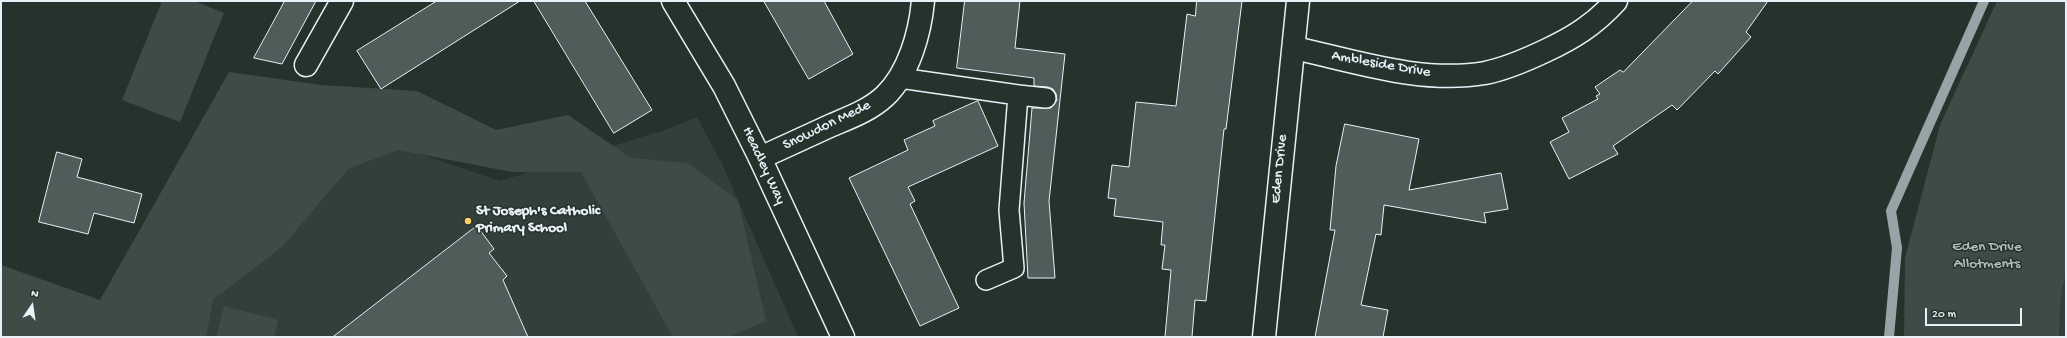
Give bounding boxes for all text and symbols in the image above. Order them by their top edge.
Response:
street label: Ambleside Drive [1330,47,1432,83]
street label: Snowdon Mede [780,97,874,155]
street label: Headley Way [737,124,789,208]
street label: Eden Drive [1267,134,1293,204]
place label: St Joseph's Catholic Primary School [476,203,600,238]
marker: St Joseph's Catholic Primary School [463,216,473,226]
park label: Eden Drive Allotments [1952,239,2022,274]
north arrow [12,286,52,326]
text: N [30,288,40,301]
scale bar [1927,300,2024,326]
text: 20 m [1932,308,1956,322]

